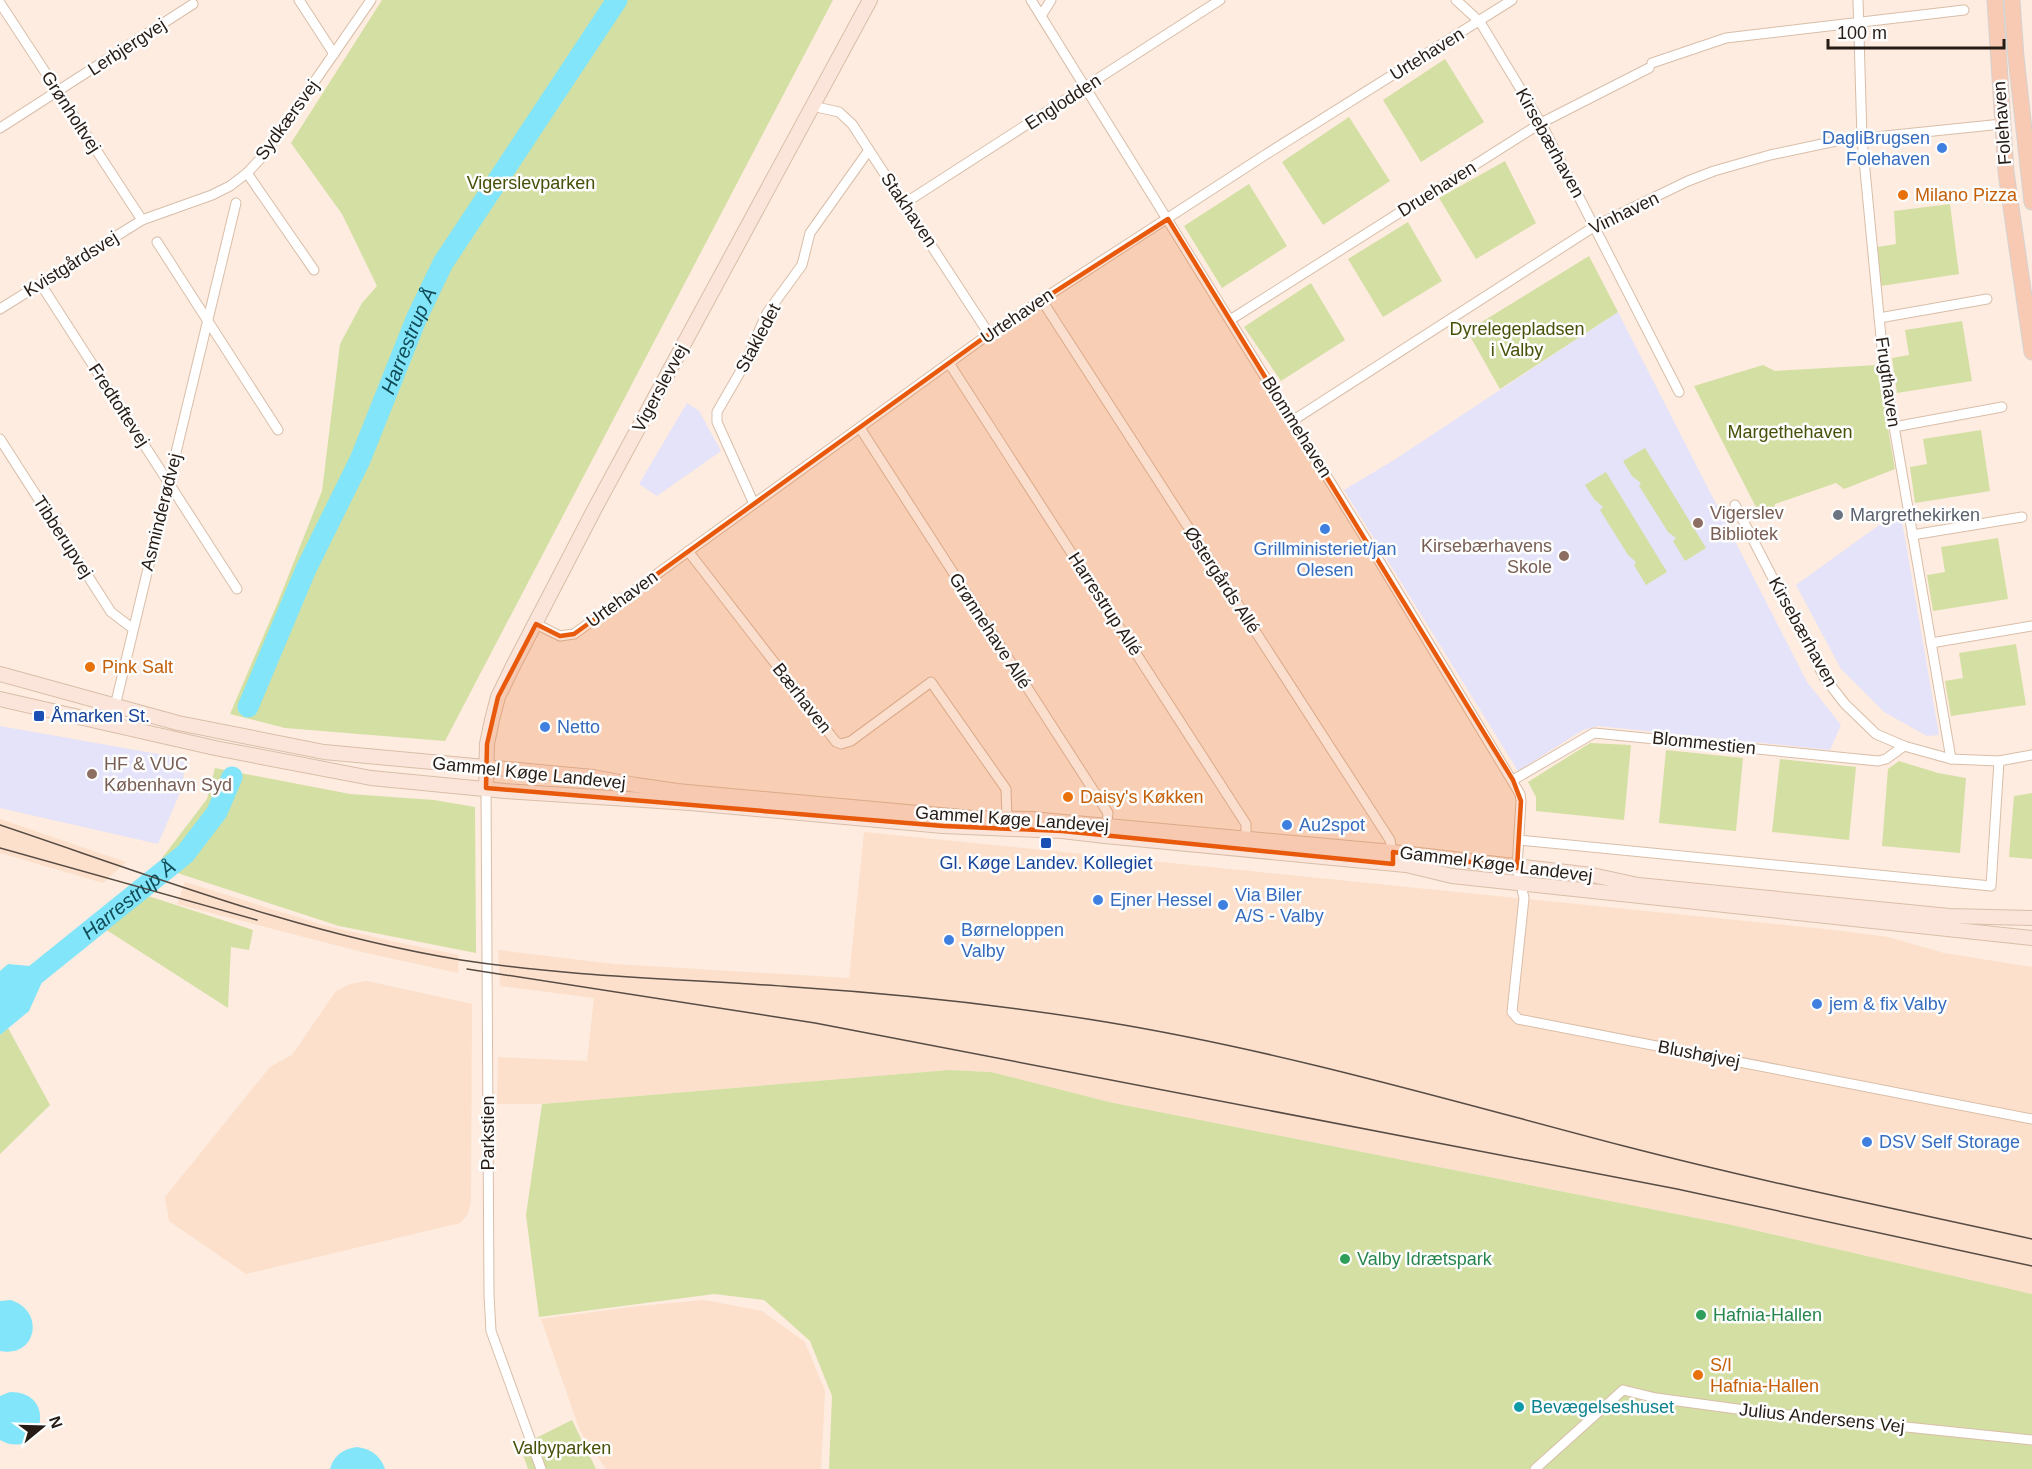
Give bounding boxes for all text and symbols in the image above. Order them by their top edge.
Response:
scale bar [1828,12,2004,50]
street label: Lerbjergvej [84,14,170,80]
text: 100 m [1837,23,1887,43]
street label: Urtehaven [1386,24,1468,84]
street label: Grønholtvej [37,68,105,156]
street label: Englodden [1021,70,1105,134]
street label: Sydkærsvej [251,76,323,164]
street label: Folehaven [1989,80,2015,166]
street label: Kirsebærhaven [1512,85,1588,201]
place label: DagliBrugsen Folehaven [1822,128,1930,169]
marker: DagliBrugsen Folehaven [1935,141,1949,155]
street label: Druehaven [1394,157,1480,221]
street label: Stakhaven [877,169,941,251]
park label: Vigerslevparken [467,173,595,193]
place label: Milano Pizza [1915,185,2018,205]
street label: Vinhaven [1586,188,1662,238]
marker: Milano Pizza [1896,188,1910,202]
street label: Kvistgårdsvej [20,227,122,301]
water label: Harrestrup Å [376,284,441,397]
street label: Urtehaven [977,284,1057,348]
street label: Stakledet [732,300,784,376]
park label: Dyrelegepladsen i Valby [1449,319,1585,360]
street label: Frugthaven [1872,336,1904,428]
street label: Vigerslevvej [628,341,692,435]
street label: Fredtoftevej [85,360,153,450]
street label: Blommehaven [1258,373,1336,481]
park label: Margethehaven [1727,422,1853,442]
street label: Asminderødvej [137,451,185,573]
street label: Tibberupvej [29,492,97,582]
place label: Vigerslev Bibliotek [1710,503,1784,544]
place label: Margrethekirken [1850,505,1980,525]
marker: Margrethekirken [1831,508,1845,522]
marker: Vigerslev Bibliotek [1691,516,1705,530]
marker: Grillministeriet/jan Olesen [1318,522,1332,536]
street label: Østergårds Allé [1180,523,1264,637]
place label: Kirsebærhavens Skole [1421,536,1552,577]
place label: Grillministeriet/jan Olesen [1253,539,1397,580]
street label: Harrestrup Allé [1064,549,1146,659]
marker: Kirsebærhavens Skole [1557,549,1571,563]
street label: Urtehaven [583,566,661,632]
street label: Grønnehave Allé [945,569,1035,693]
street label: Kirsebærhaven [1765,574,1841,690]
place label: Pink Salt [102,657,173,677]
street label: Bærhaven [769,659,835,737]
marker: Pink Salt [83,660,97,674]
place label: Åmarken St. [51,706,150,726]
marker: Åmarken St. [32,709,46,723]
place label: Netto [557,717,600,737]
marker: Netto [538,720,552,734]
street label: Blommestien [1651,728,1757,758]
street label: Gammel Køge Landevej [431,753,627,793]
place label: HF & VUC København Syd [104,754,232,795]
marker: HF & VUC København Syd [85,767,99,781]
place label: Daisy's Køkken [1080,787,1203,807]
marker: Daisy's Køkken [1061,790,1075,804]
street label: Gammel Køge Landevej [914,802,1110,836]
place label: Au2spot [1299,815,1365,835]
marker: Au2spot [1280,818,1294,832]
marker: Gl. Køge Landev. Kollegiet [1039,836,1053,850]
street label: Gammel Køge Landevej [1398,842,1594,886]
place label: Gl. Køge Landev. Kollegiet [940,853,1152,873]
water label: Harrestrup Å [77,855,180,944]
place label: Via Biler A/S - Valby [1235,885,1324,926]
place label: Ejner Hessel [1110,890,1212,910]
marker: Ejner Hessel [1091,893,1105,907]
marker: Via Biler A/S - Valby [1216,898,1230,912]
place label: Børneloppen Valby [961,920,1064,961]
marker: Børneloppen Valby [942,933,956,947]
place label: jem & fix Valby [1828,994,1947,1014]
marker: jem & fix Valby [1810,997,1824,1011]
street label: Blushøjvej [1656,1036,1742,1072]
street label: Parkstien [478,1095,498,1171]
place label: DSV Self Storage [1879,1132,2020,1152]
marker: DSV Self Storage [1860,1135,1874,1149]
place label: Valby Idrætspark [1357,1249,1493,1269]
marker: Valby Idrætspark [1338,1252,1352,1266]
place label: Hafnia-Hallen [1713,1305,1822,1325]
marker: Hafnia-Hallen [1694,1308,1708,1322]
place label: S/I Hafnia-Hallen [1710,1355,1819,1396]
marker: S/I Hafnia-Hallen [1691,1368,1705,1382]
north arrow [12,1397,72,1457]
place label: Bevægelseshuset [1531,1397,1674,1417]
street label: Julius Andersens Vej [1738,1399,1906,1437]
marker: Bevægelseshuset [1512,1400,1526,1414]
text: N [46,1414,66,1431]
park label: Valbyparken [513,1438,611,1458]

